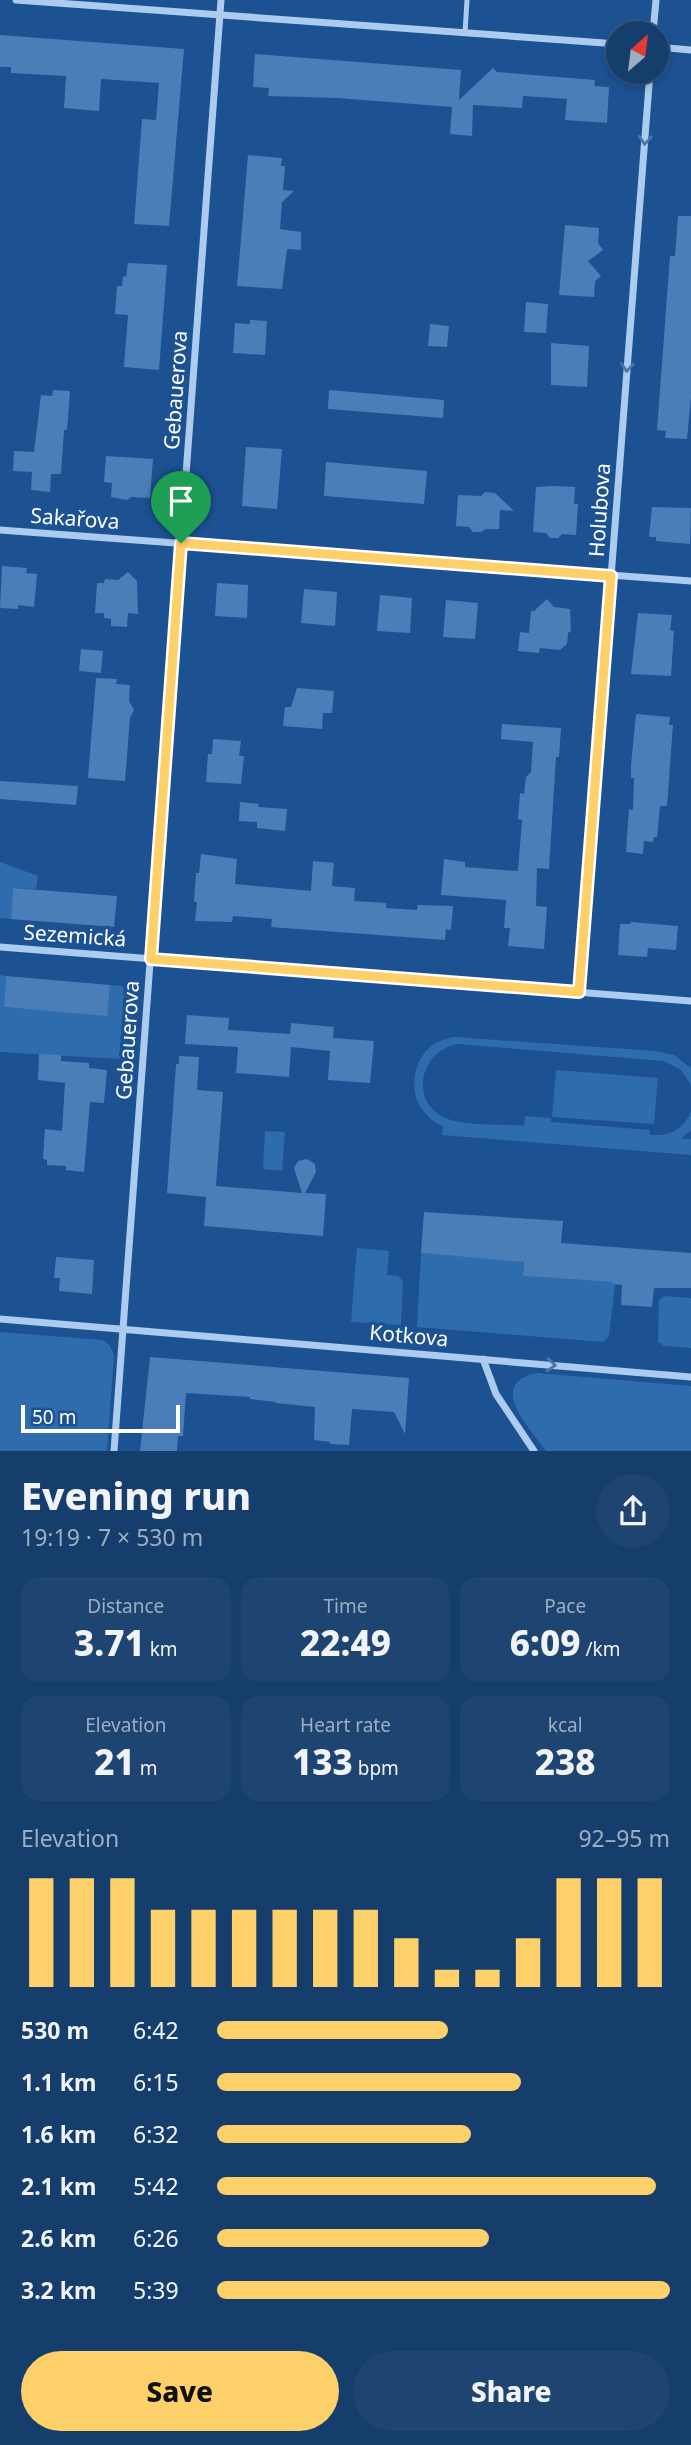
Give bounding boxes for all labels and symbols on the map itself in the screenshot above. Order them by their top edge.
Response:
north arrow [606,21,668,84]
one-way arrow [638,135,653,146]
street label: Gebauerova [157,329,193,451]
one-way arrow [620,361,635,372]
street label: Holubova [582,462,616,558]
pin [151,471,211,543]
street label: Sakařova [29,501,121,535]
street label: Sezemická [23,917,127,953]
street label: Gebauerova [109,979,145,1101]
street label: Kotkova [368,1318,450,1352]
one-way arrow [546,1357,557,1372]
scale bar [21,1402,180,1434]

